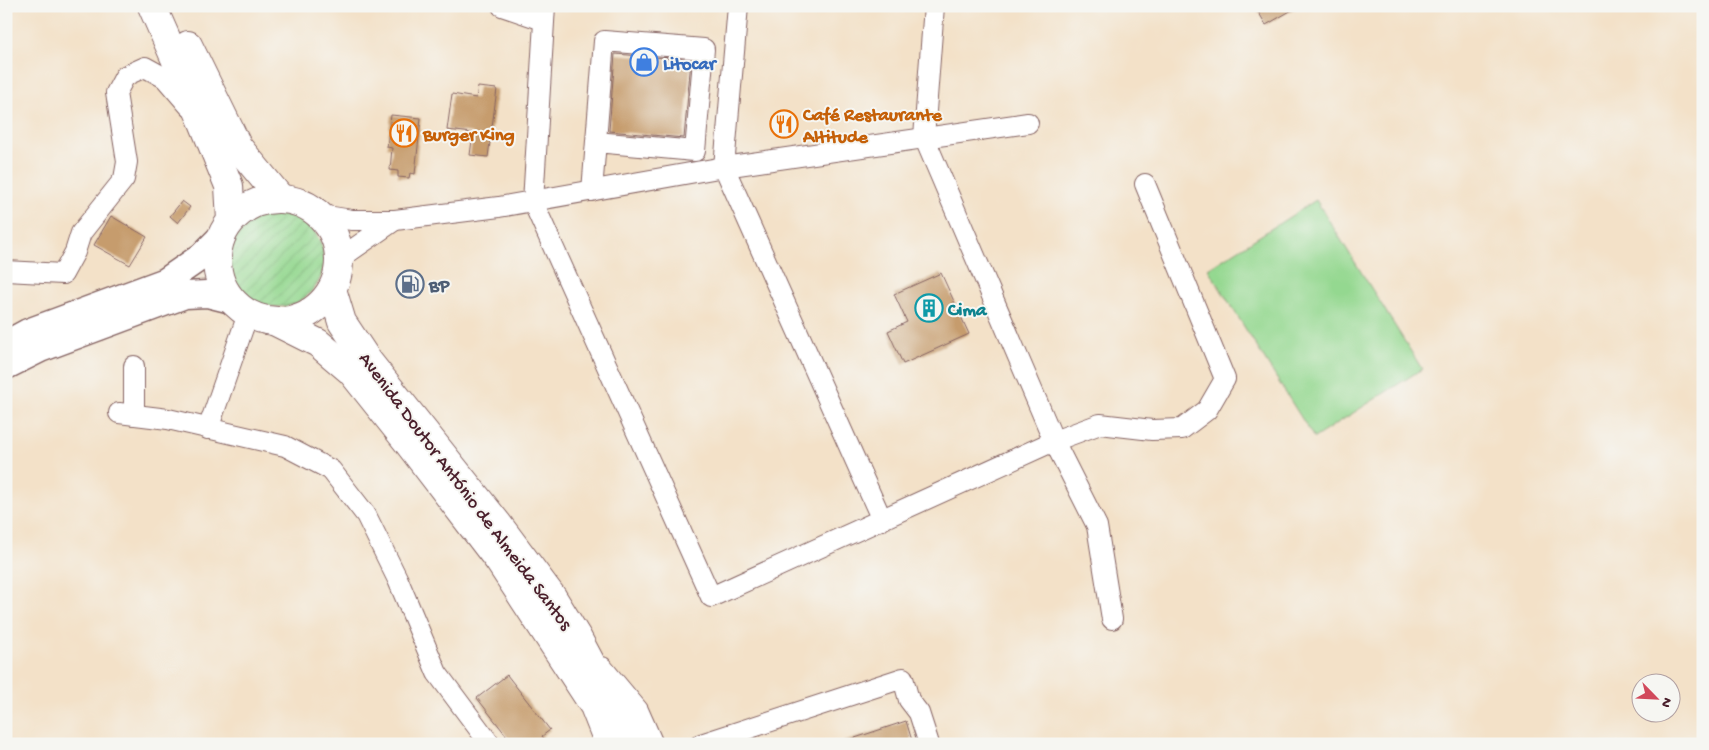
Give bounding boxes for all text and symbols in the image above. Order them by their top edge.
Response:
shop icon: Litocar [629,47,659,77]
place label: Litocar [663,54,718,77]
place label: Café Restaurante Altitude [802,105,943,150]
restaurant icon: Café Restaurante Altitude [769,109,799,139]
restaurant icon: Burger King [389,118,419,148]
place label: Burger King [422,125,515,148]
fuel station icon: BP [395,269,425,299]
place label: BP [428,276,451,299]
building icon: Cima [914,293,944,323]
place label: Cima [947,300,988,323]
street label: Avenida Doutor António de Almeida Santos [352,349,577,636]
north arrow [1632,672,1682,722]
text: N [1656,695,1675,710]

